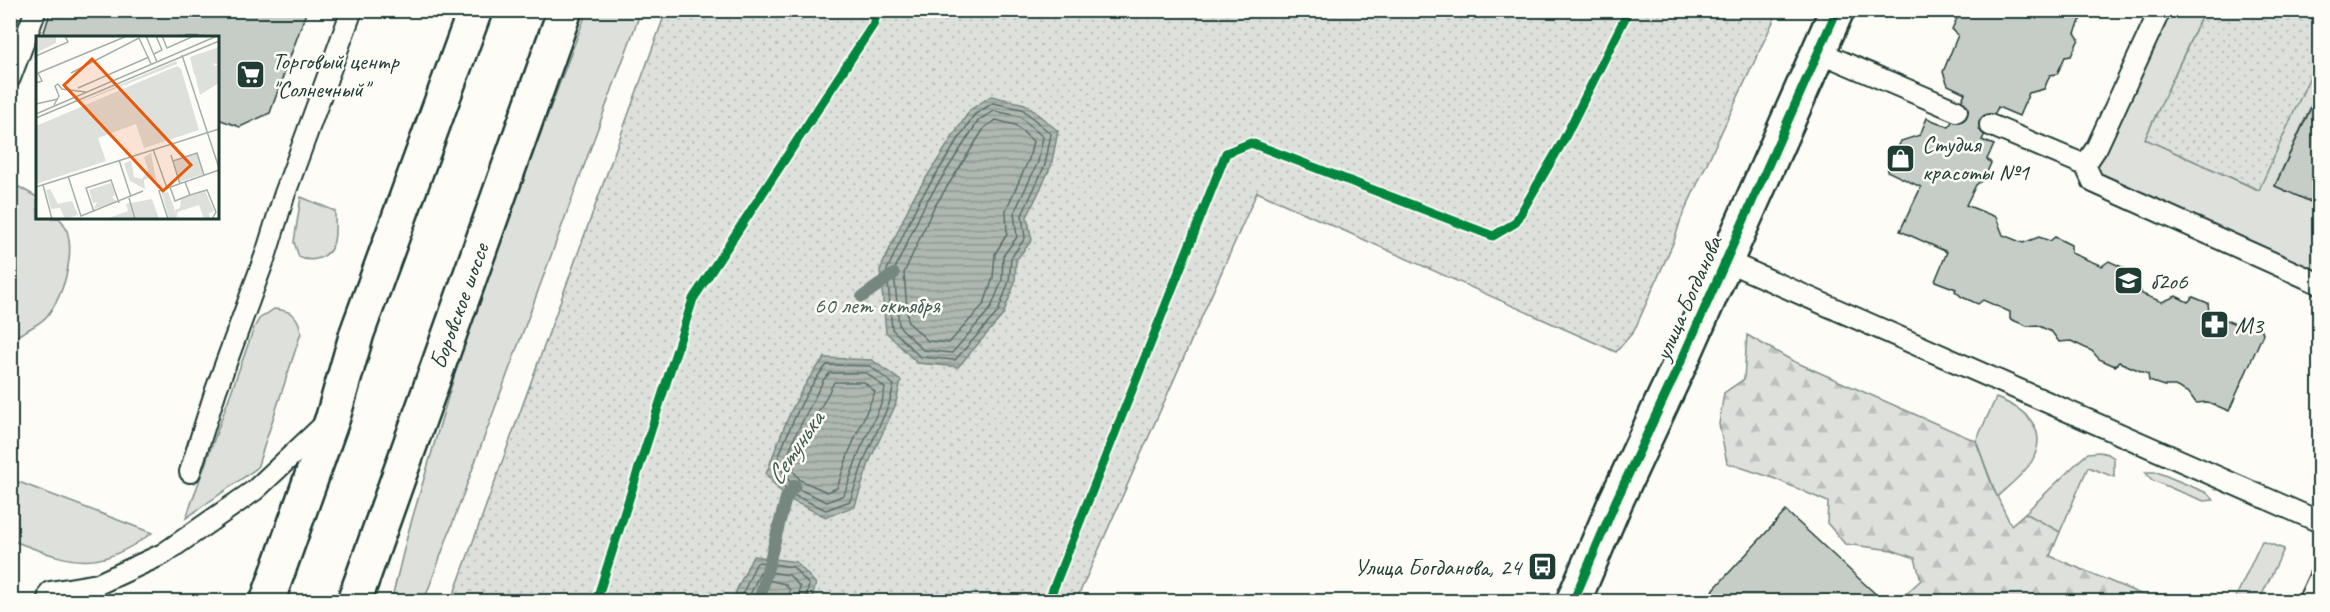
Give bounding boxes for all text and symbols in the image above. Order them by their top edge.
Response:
inset map [36,36,219,219]
place label: Торговый центр "Солнечный" [272,46,400,104]
supermarket icon: Торговый центр "Солнечный" [235,59,267,91]
place label: Студия красоты №1 [1922,129,2030,187]
shop icon: Студия красоты №1 [1885,142,1917,174]
street label: улица Богданова [1646,230,1729,367]
street label: Боровское шоссе [422,237,496,373]
school or university icon: б2о6 [2113,265,2145,297]
place label: б2о6 [2150,266,2189,296]
park label: 60 лет октября [814,290,941,320]
pharmacy icon: М3 [2198,309,2230,341]
place label: М3 [2235,310,2265,340]
water label: Сетунька [758,402,833,491]
bus stop icon: Улица Богданова, 24 [1526,551,1558,583]
place label: Улица Богданова, 24 [1354,552,1523,582]

